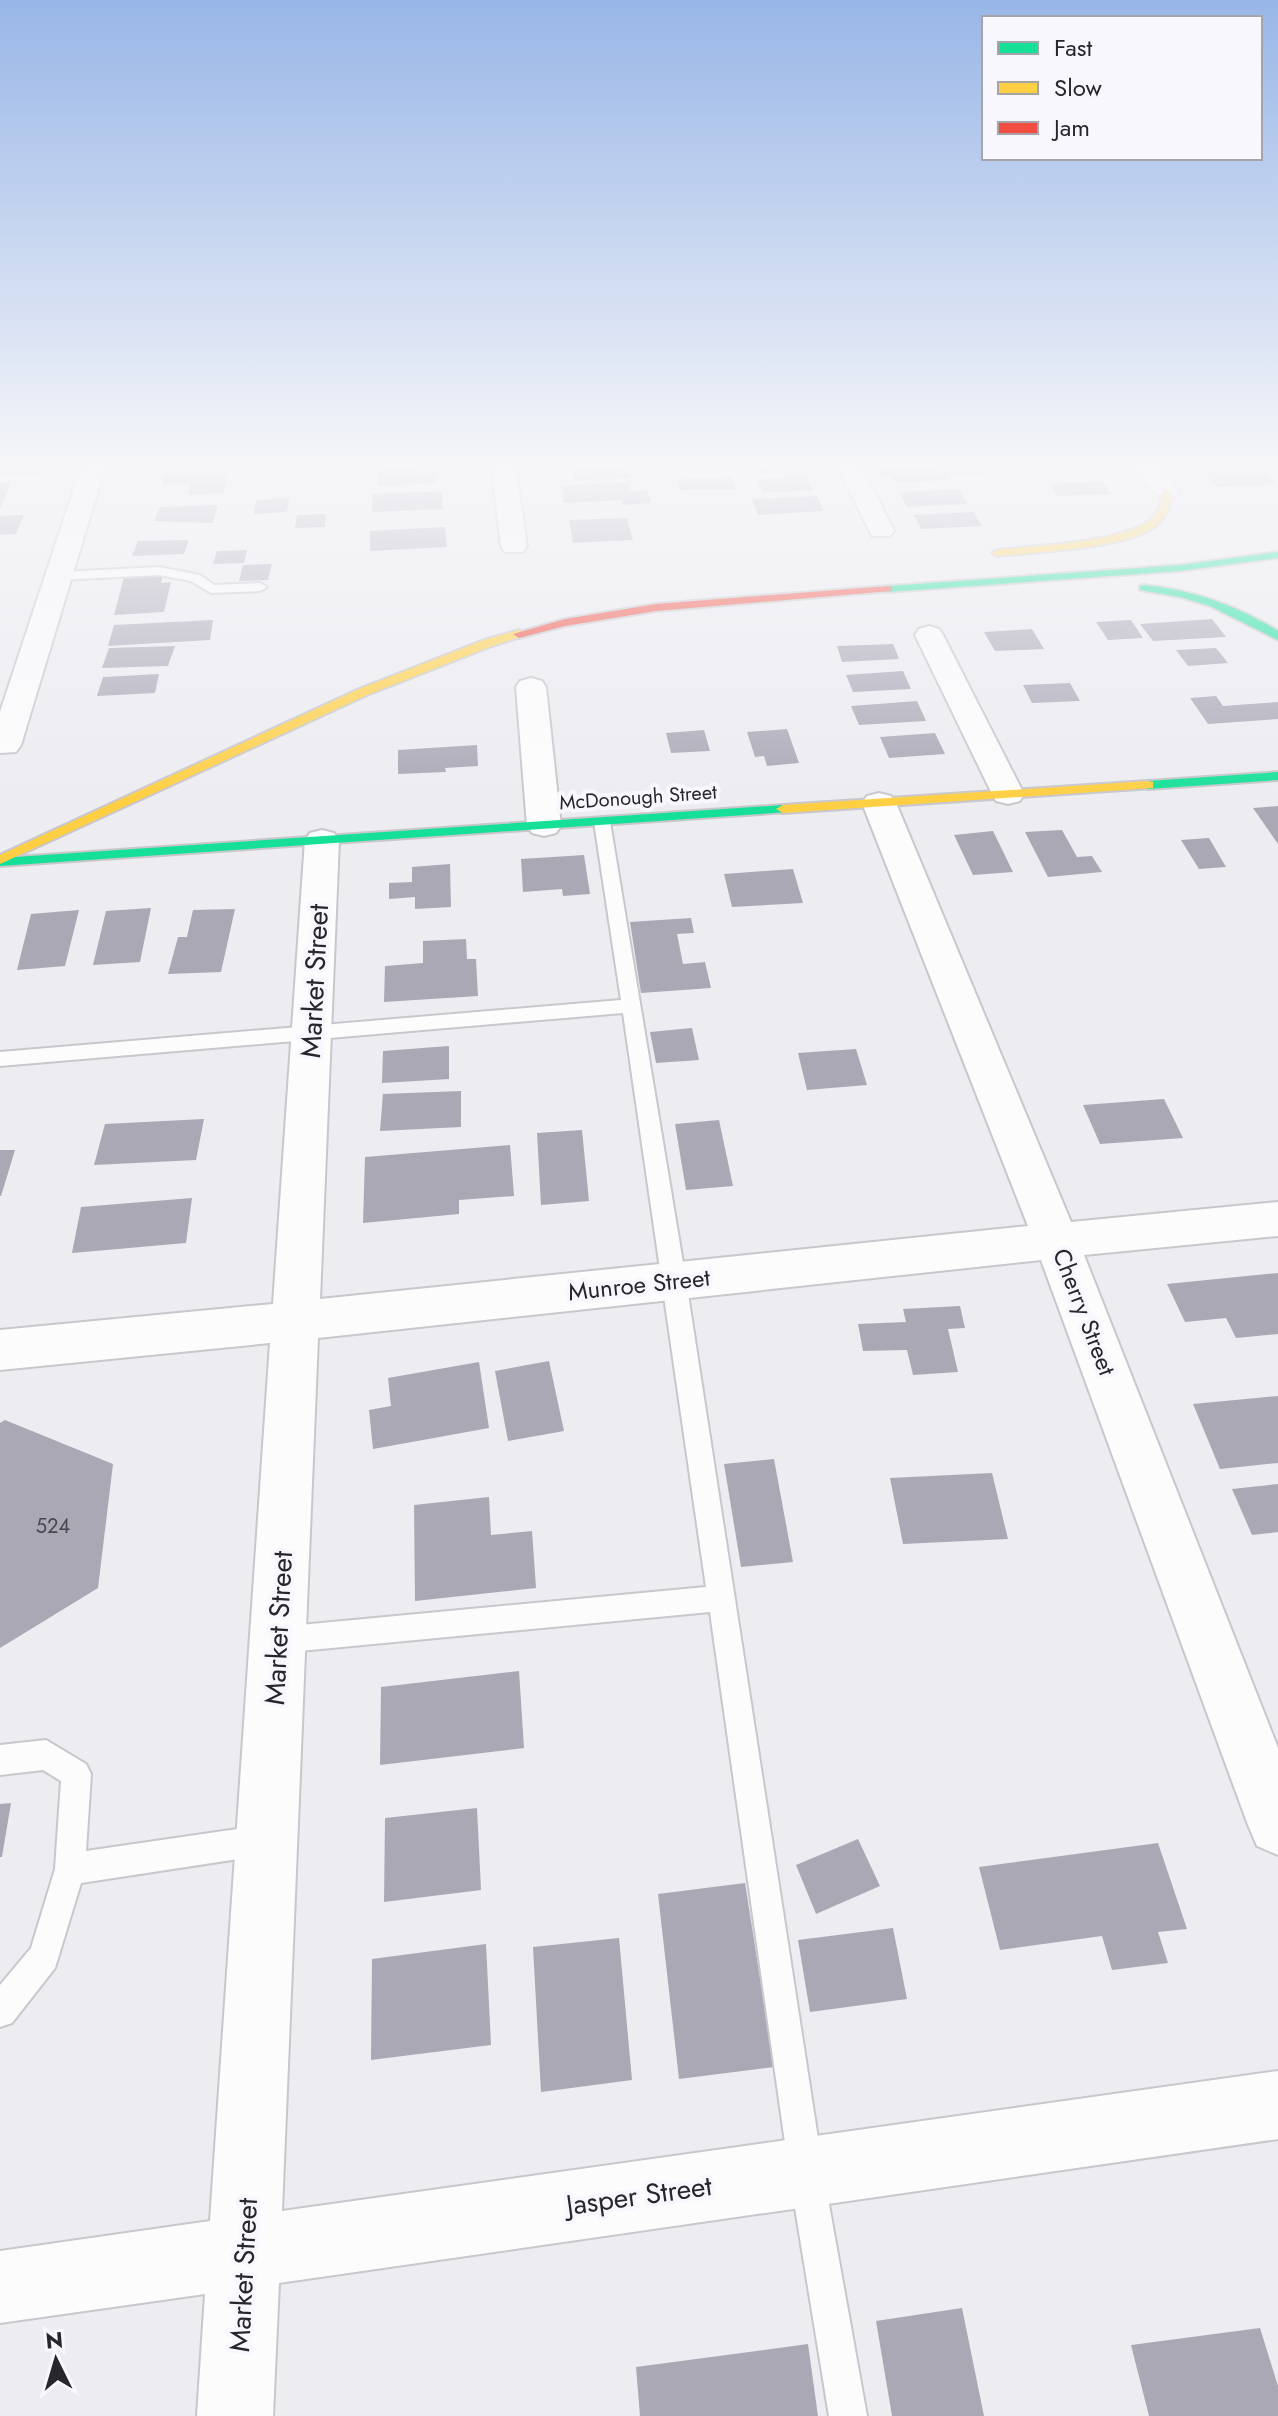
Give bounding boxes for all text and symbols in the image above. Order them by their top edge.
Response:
legend [982,16,1262,160]
text: Fast [1054,30,1092,65]
text: Slow [1054,70,1102,105]
text: Jam [1051,110,1090,145]
street label: McDonough Street [558,778,718,817]
street label: Market Street [290,903,339,1059]
street label: Cherry Street [1044,1243,1125,1381]
street label: Munroe Street [566,1260,712,1309]
house number: 524 [36,1512,70,1541]
street label: Market Street [254,1550,303,1706]
street label: Jasper Street [560,2165,715,2227]
street label: Market Street [219,2197,268,2353]
north arrow [16,2320,96,2400]
text: N [44,2323,64,2357]

